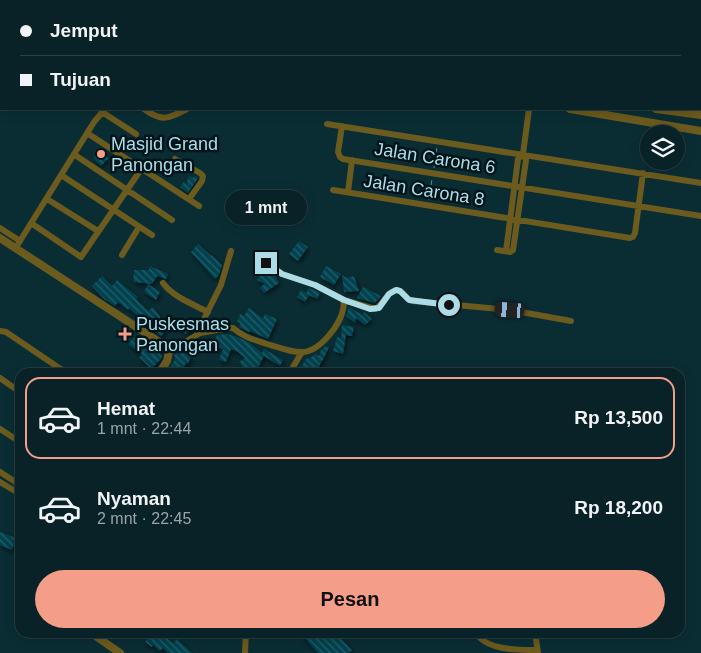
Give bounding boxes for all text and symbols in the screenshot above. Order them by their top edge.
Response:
text: Jemput [50,20,118,41]
text: Tujuan [50,69,111,90]
map controls [640,125,685,170]
button: layers [640,125,685,170]
place label: Masjid Grand Panongan [111,134,218,175]
street label: Jalan Carona 6 [373,139,497,177]
marker: Masjid Grand Panongan [95,148,107,160]
street label: Jalan Carona 8 [362,171,486,209]
callout: 1 mnt [225,190,307,226]
text: 1 mnt [245,199,287,216]
route end [255,252,277,274]
route start [438,294,460,316]
car [494,301,525,319]
place label: Puskesmas Panongan [136,314,229,355]
marker: Puskesmas Panongan [118,327,132,341]
icon: car [37,396,82,441]
text: Hemat [97,398,155,419]
text: Rp 13,500 [574,407,663,428]
text: 1 mnt · 22:44 [97,420,191,437]
icon: car [37,486,82,531]
text: Nyaman [97,488,171,509]
text: Rp 18,200 [574,497,663,518]
text: 2 mnt · 22:45 [97,510,191,527]
button: Pesan [35,570,665,628]

